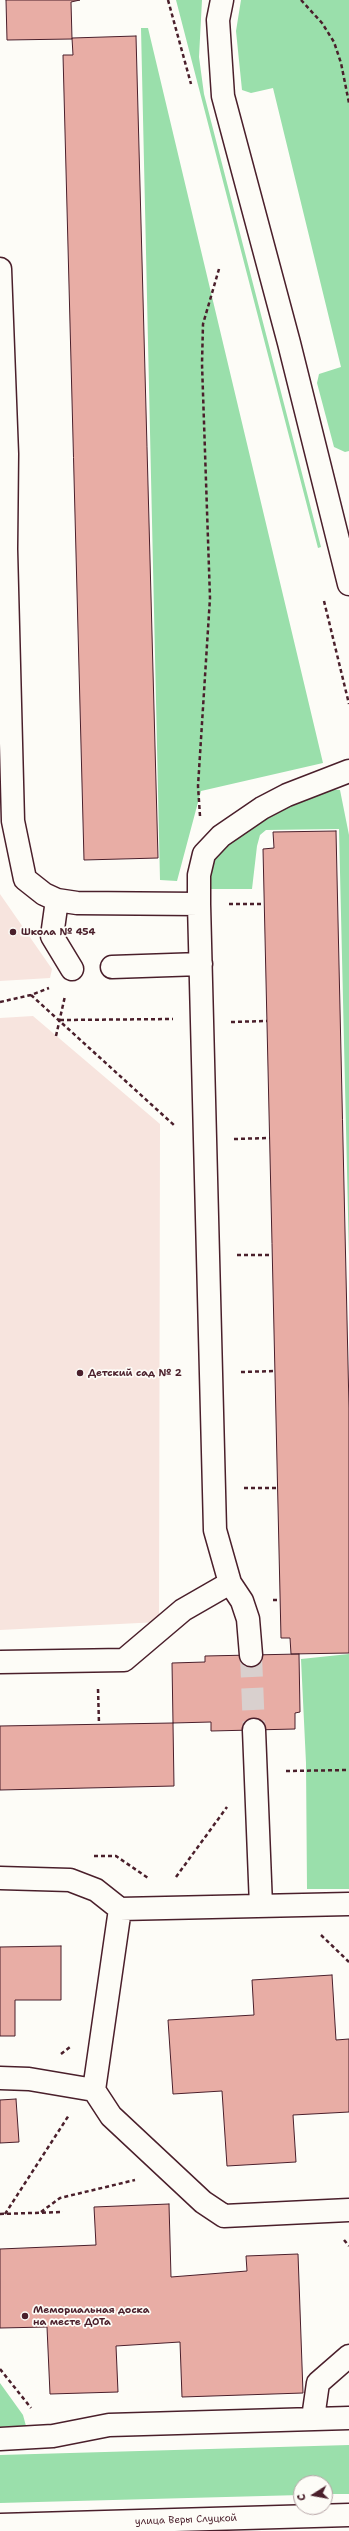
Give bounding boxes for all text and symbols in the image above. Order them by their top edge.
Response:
place label: Школа № 454 [21,926,96,938]
marker: Школа № 454 [8,927,18,937]
place label: Детский сад № 2 [88,1367,182,1379]
marker: Детский сад № 2 [75,1368,85,1378]
place label: Мемориальная доска на месте ДОТа [33,2304,150,2328]
marker: Мемориальная доска на месте ДОТа [20,2311,30,2321]
north arrow [293,2475,333,2515]
text: С [294,2492,310,2502]
street label: улица Веры Слуцкой [135,2512,237,2528]

